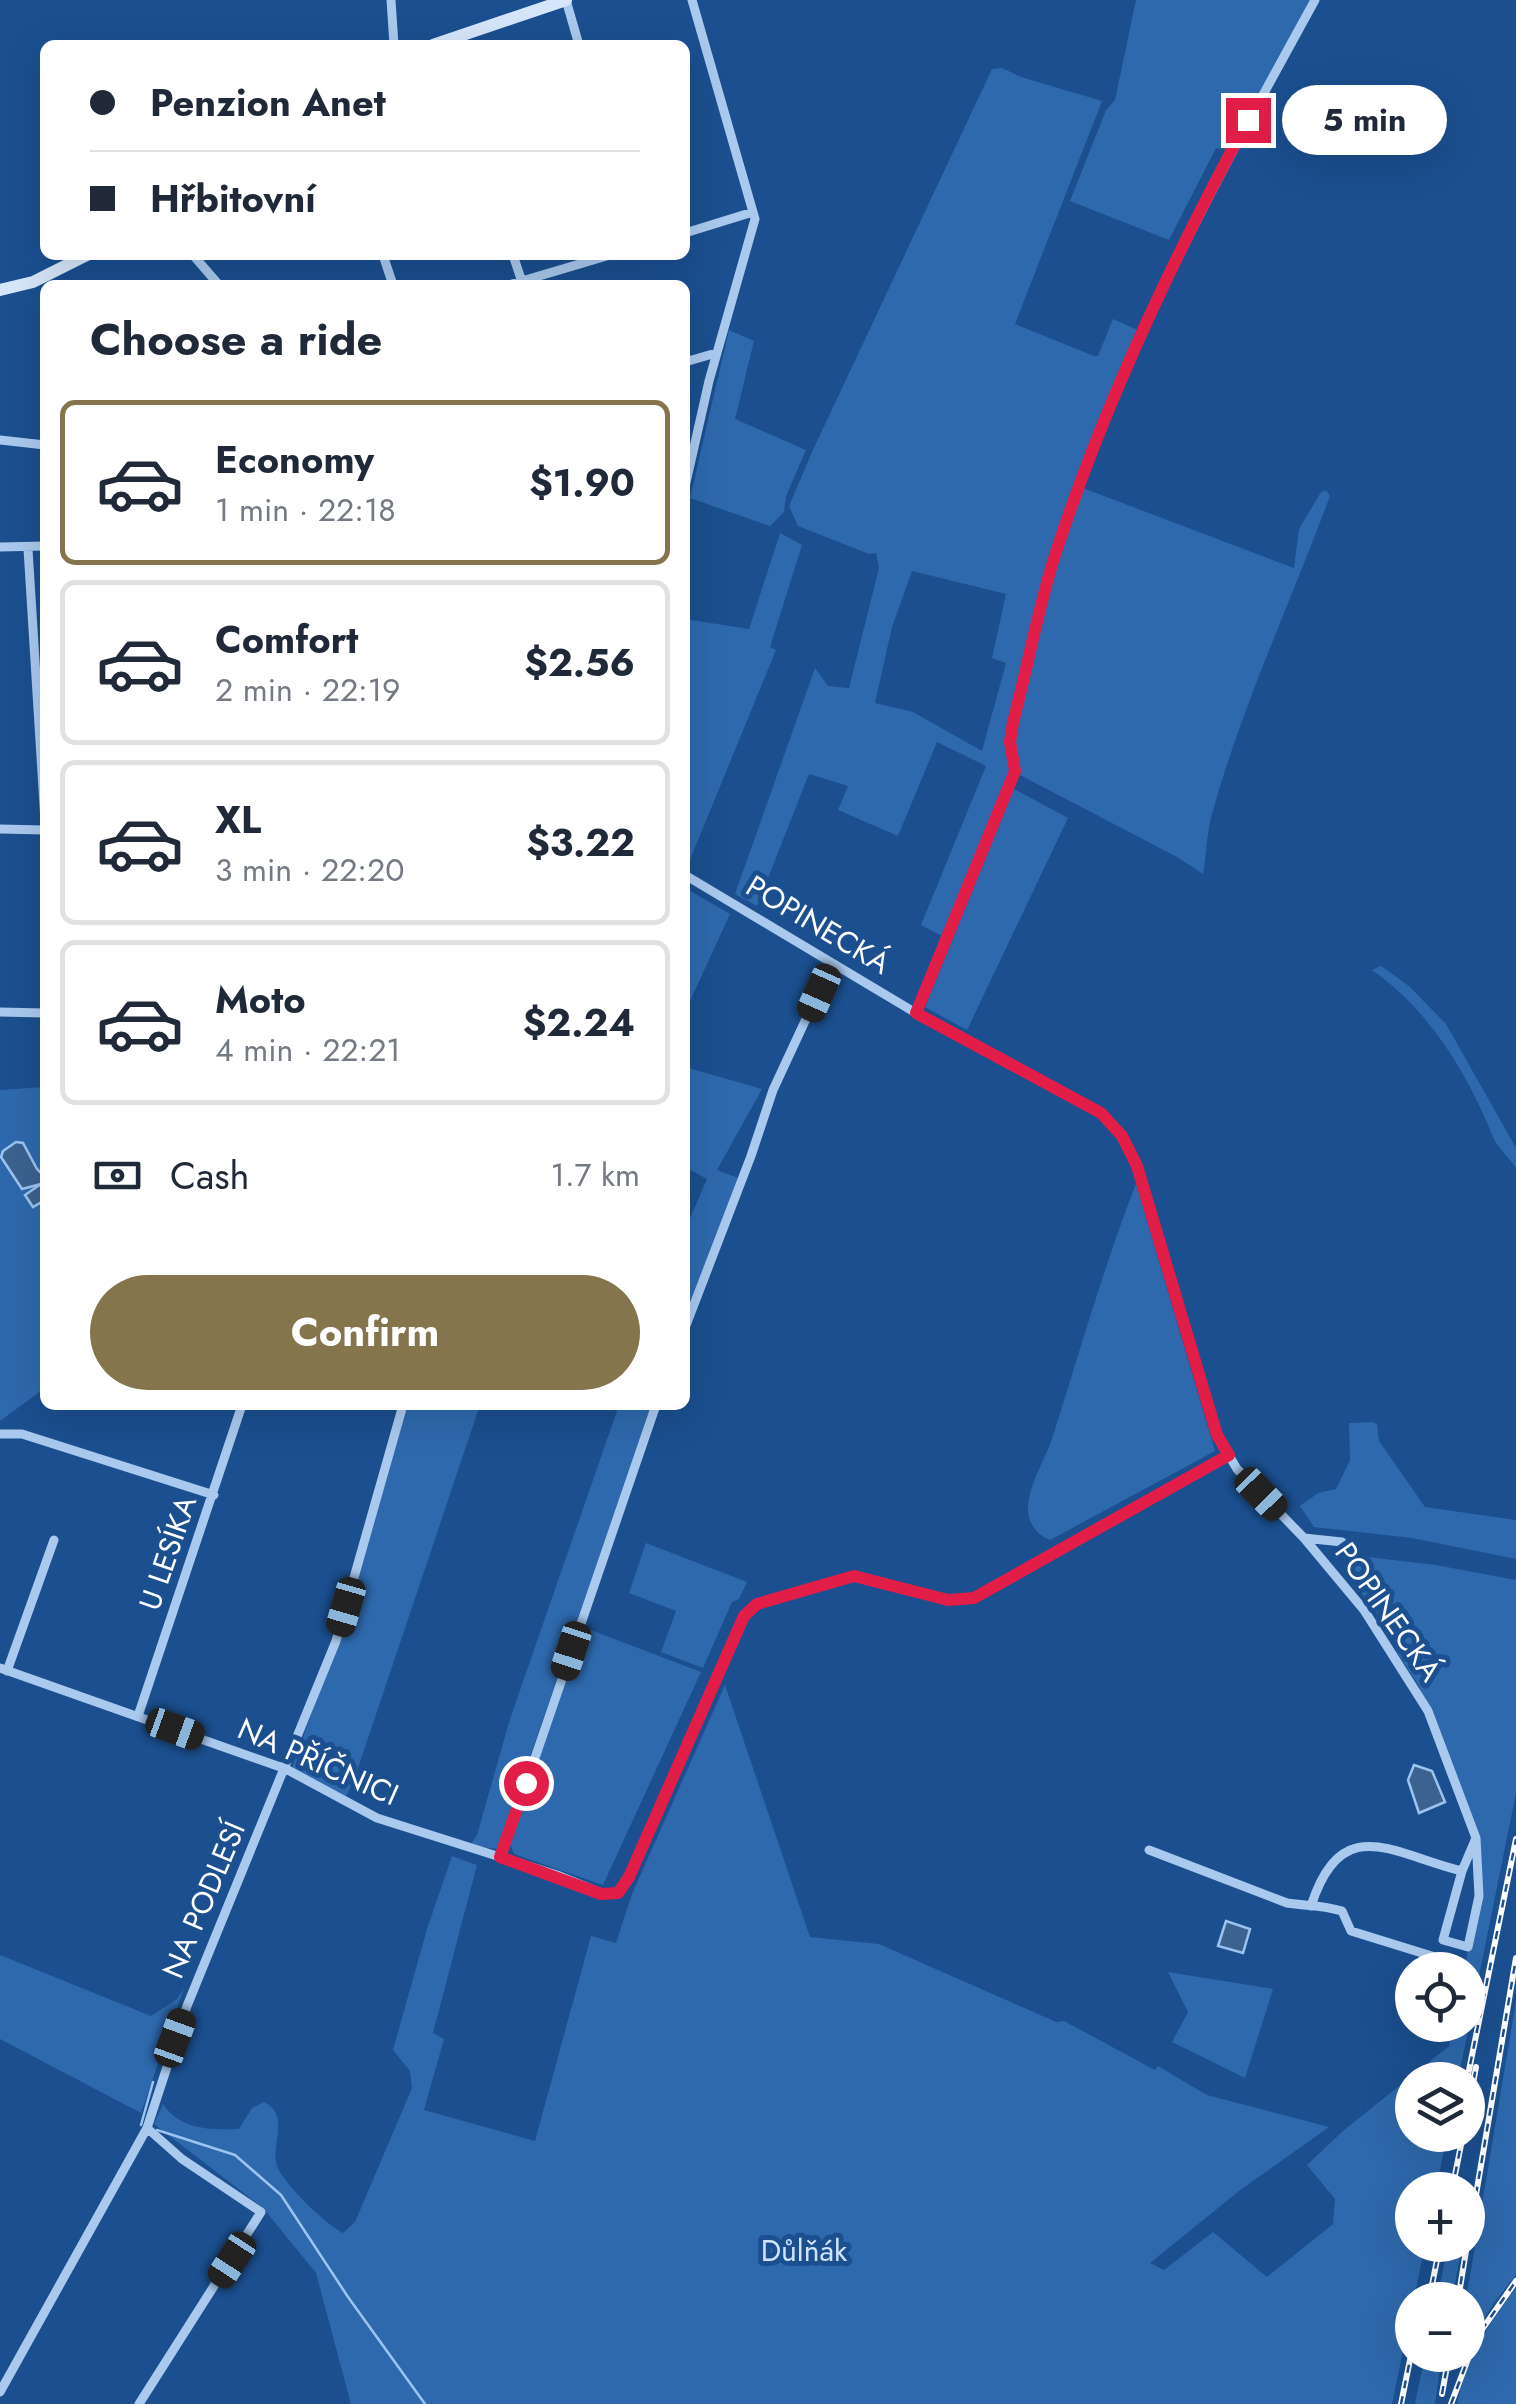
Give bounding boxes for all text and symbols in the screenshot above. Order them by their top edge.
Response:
text: Penzion Anet [150,75,386,130]
callout: 5 min [1283,85,1448,155]
text: 5 min [1323,97,1406,143]
route end [1226,98,1271,143]
text: Hřbitovní [150,171,316,226]
text: Choose a ride [90,307,382,372]
text: Economy [215,432,374,487]
icon: car [95,438,185,528]
text: $1.90 [529,455,635,510]
text: 1 min · 22:18 [215,487,396,533]
text: Comfort [215,612,358,667]
icon: car [95,618,185,708]
text: $2.56 [524,635,635,690]
text: 2 min · 22:19 [215,667,401,713]
text: XL [215,792,261,847]
icon: car [95,798,185,888]
text: $3.22 [526,815,635,870]
text: 3 min · 22:20 [215,847,404,893]
street label: POPINECKÁ [738,865,898,985]
car [793,959,845,1027]
text: Moto [215,972,306,1027]
icon: car [95,978,185,1068]
text: $2.24 [523,995,635,1050]
text: 4 min · 22:21 [215,1027,401,1073]
icon: cash [90,1148,145,1203]
text: Cash [170,1148,250,1203]
text: 1.7 km [551,1152,640,1198]
button: Confirm [90,1275,640,1390]
car [1229,1462,1293,1526]
street label: U LESÍKA [128,1490,207,1616]
street label: POPINECKÁ [1325,1533,1452,1690]
car [323,1574,369,1640]
car [547,1618,595,1684]
car [142,1705,208,1753]
street label: NA PŘÍČNICI [231,1707,405,1816]
route start [504,1761,549,1806]
street label: NA PODLESÍ [151,1814,256,1985]
map controls [1395,1952,1485,2372]
button: locate [1395,1952,1485,2042]
car [151,2005,199,2071]
button: layers [1395,2062,1485,2152]
button: + [1395,2172,1485,2262]
car [203,2227,261,2293]
park label: Důlňák [761,2229,848,2272]
button: − [1395,2282,1485,2372]

